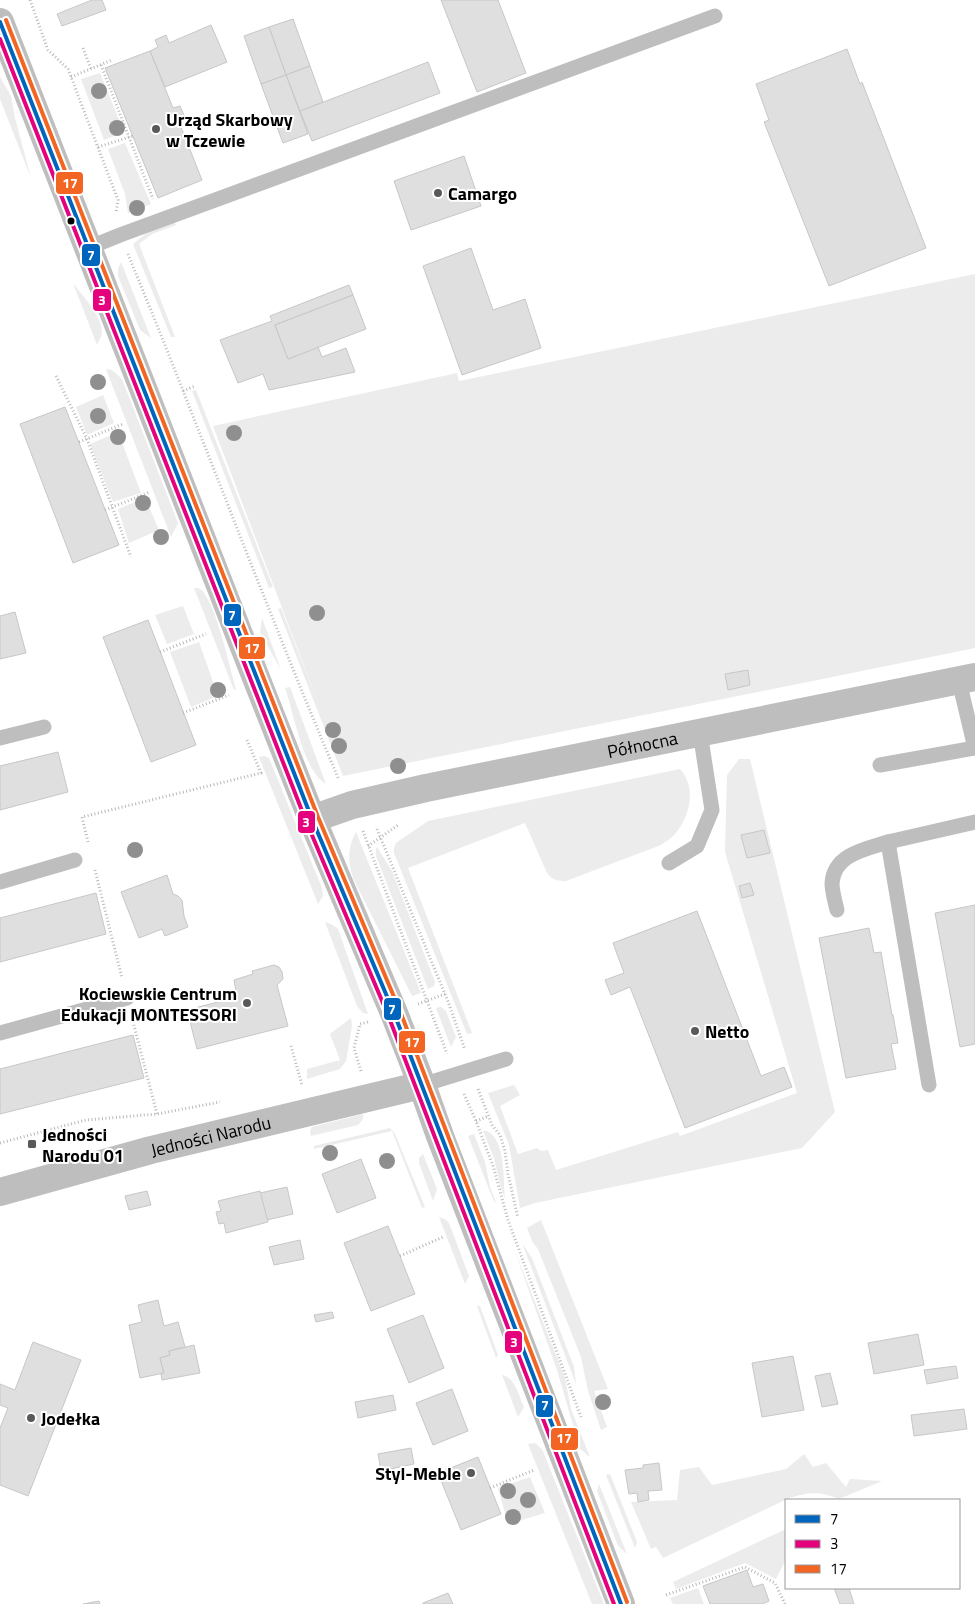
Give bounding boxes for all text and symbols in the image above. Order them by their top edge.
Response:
place label: Urząd Skarbowy w Tczewie [166,106,293,154]
marker: Urząd Skarbowy w Tczewie [150,123,162,135]
line badge: 17 [55,171,84,195]
text: 17 [62,172,78,193]
place label: Camargo [448,180,517,207]
marker: Camargo [432,187,444,199]
unlabelled marker [66,216,76,226]
line badge: 7 [81,243,101,267]
text: 7 [87,244,95,265]
line badge: 3 [92,288,112,312]
text: 3 [98,289,106,310]
line badge: 7 [223,603,242,627]
text: 7 [228,604,236,625]
line badge: 17 [238,636,266,660]
text: 17 [244,637,260,658]
street label: Północna [605,724,680,765]
line badge: 3 [297,810,316,834]
text: 3 [302,811,310,832]
place label: Kociewskie Centrum Edukacji MONTESSORI [61,980,237,1028]
marker: Kociewskie Centrum Edukacji MONTESSORI [241,997,253,1009]
line badge: 7 [383,997,402,1021]
text: 7 [388,998,396,1019]
place label: Netto [705,1018,749,1045]
marker: Netto [689,1025,701,1037]
line badge: 17 [398,1030,426,1054]
text: 17 [404,1031,420,1052]
street label: Jedności Narodu [148,1108,274,1163]
place label: Jedności Narodu 01 [42,1121,124,1169]
marker: Jedności Narodu 01 [26,1138,38,1150]
line badge: 3 [504,1330,523,1354]
text: 3 [510,1331,518,1352]
line badge: 7 [535,1394,554,1418]
text: 7 [541,1394,549,1415]
place label: Jodełka [41,1405,100,1432]
marker: Jodełka [25,1412,37,1424]
line badge: 17 [550,1427,579,1451]
text: 17 [556,1427,572,1448]
place label: Styl-Meble [375,1460,461,1487]
marker: Styl-Meble [465,1467,477,1479]
legend [785,1499,960,1589]
text: 7 [830,1507,838,1530]
text: 3 [830,1532,838,1555]
text: 17 [830,1557,847,1580]

